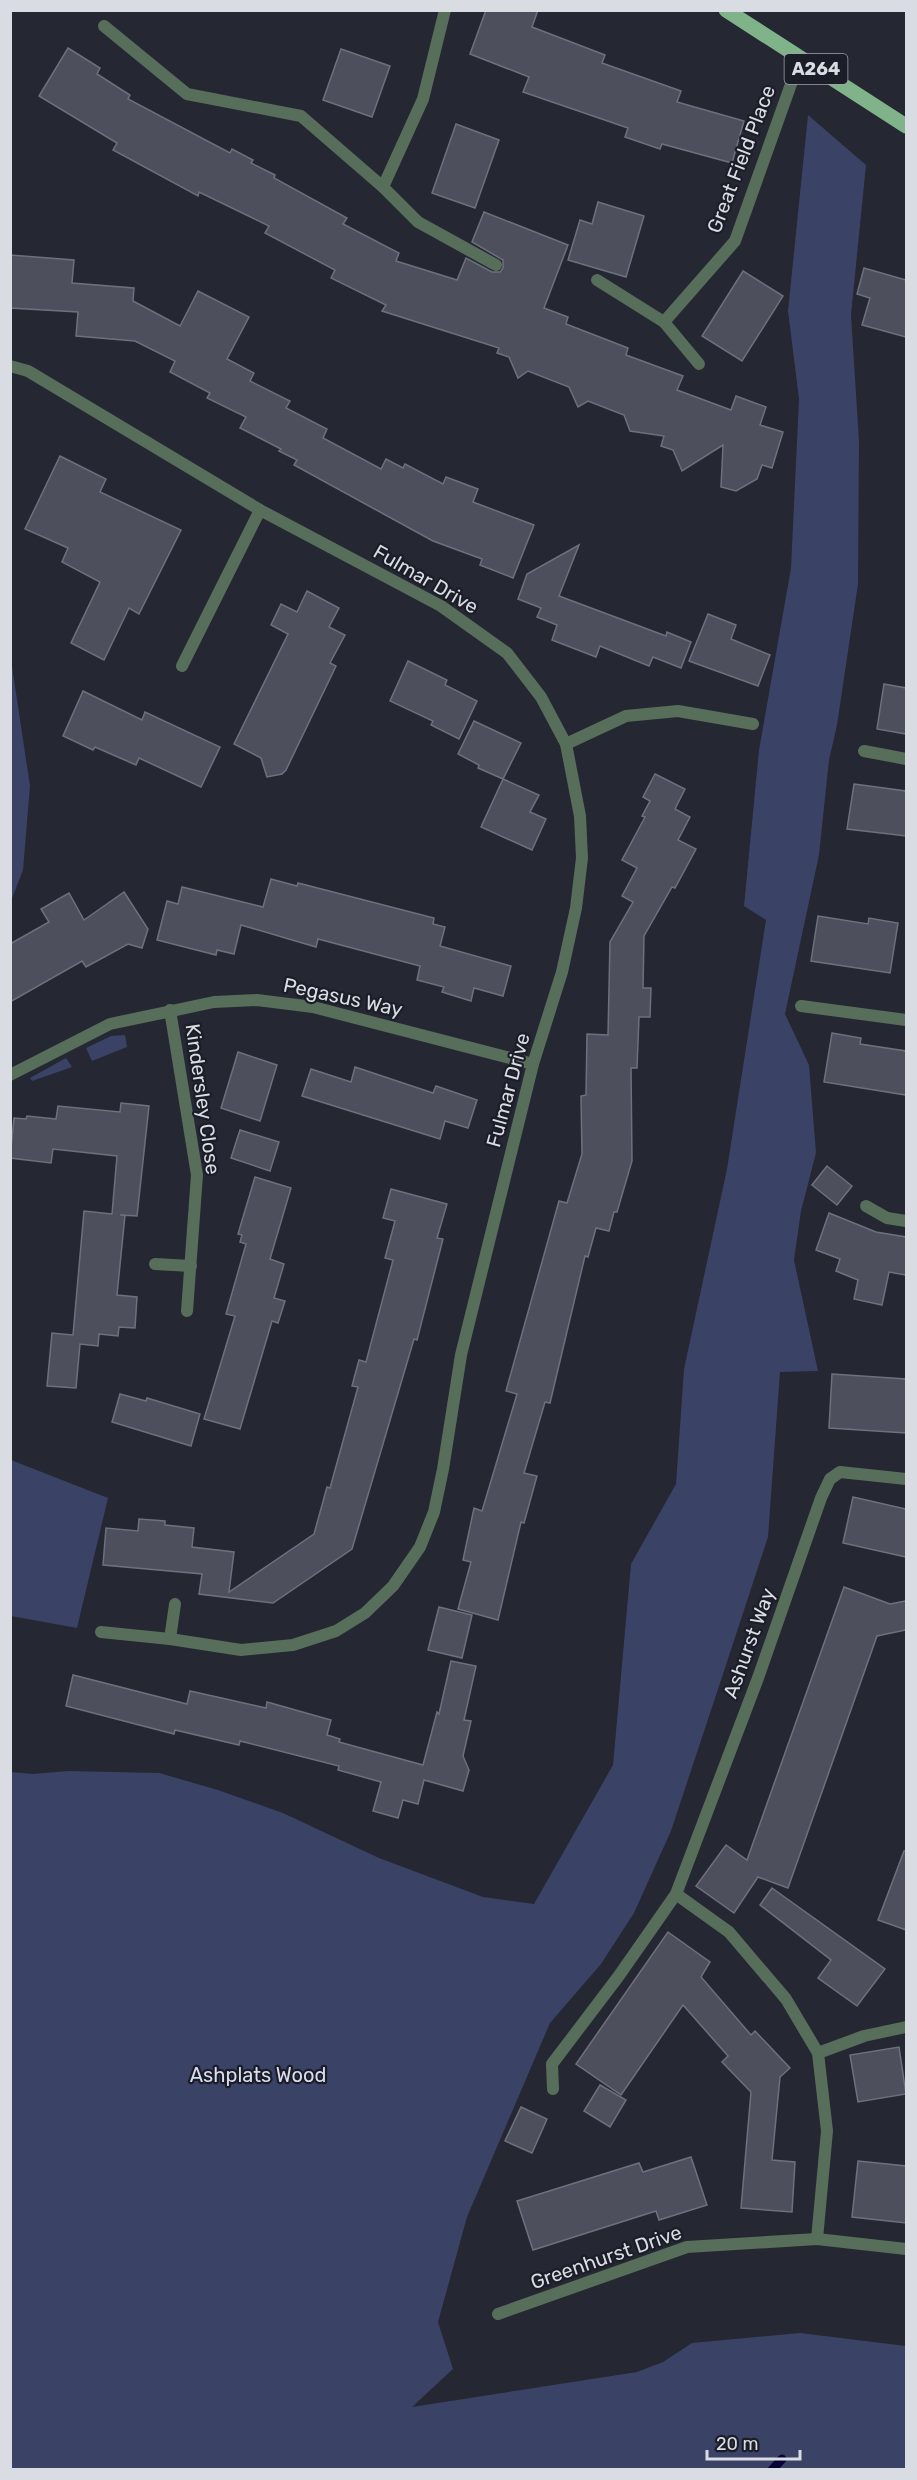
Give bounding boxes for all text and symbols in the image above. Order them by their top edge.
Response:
road number: A264 [784,54,848,84]
street label: Great Field Place [702,82,780,236]
street label: Fulmar Drive [369,539,483,619]
street label: Pegasus Way [281,973,405,1021]
street label: Kindersley Close [181,1022,225,1176]
street label: Fulmar Drive [481,1030,535,1150]
street label: Ashurst Way [718,1585,780,1701]
park label: Ashplats Wood [190,2063,326,2087]
street label: Greenhurst Drive [527,2220,685,2294]
scale bar [707,2423,800,2461]
text: 20 m [716,2433,758,2455]

